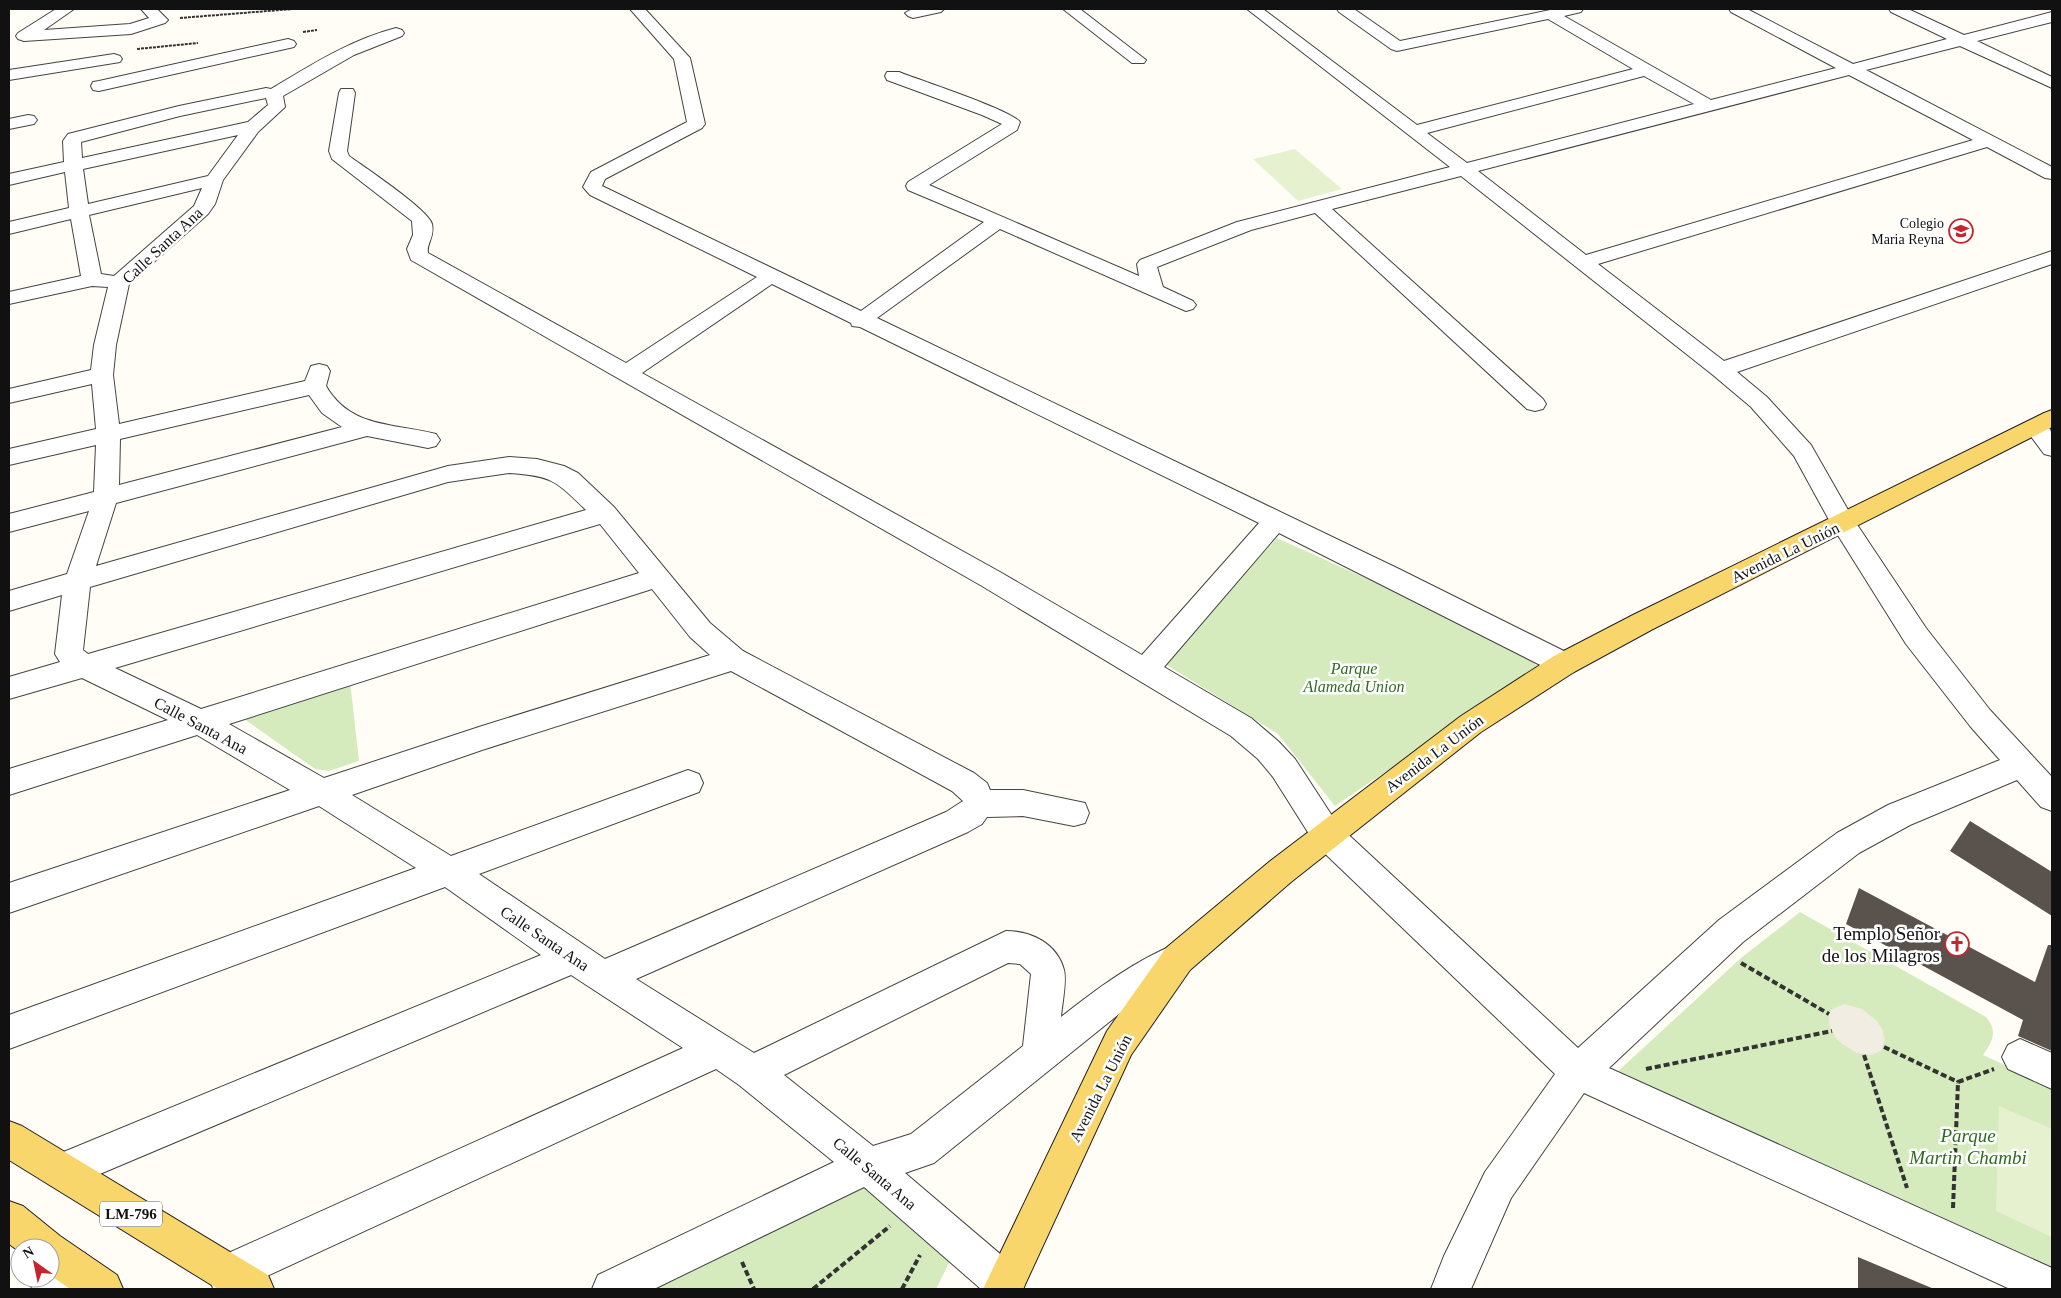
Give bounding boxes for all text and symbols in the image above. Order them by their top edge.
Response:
street label: Calle Santa Ana [119,204,206,287]
place label: Colegio Maria Reyna [1871,216,1945,247]
school or university icon: Colegio Maria Reyna [1948,218,1974,244]
street label: Avenida La Unión [1729,519,1842,586]
park label: Parque Alameda Union [1303,660,1404,695]
street label: Calle Santa Ana [151,694,250,757]
street label: Avenida La Unión [1382,711,1486,796]
street label: Calle Santa Ana [497,903,592,974]
place label: Templo Señor de los Milagros [1822,923,1941,966]
church icon: Templo Señor de los Milagros [1944,931,1970,957]
street label: Avenida La Unión [1066,1032,1135,1145]
park label: Parque Martin Chambi [1908,1125,2027,1168]
street label: Calle Santa Ana [830,1134,920,1213]
road number: LM-796 [100,1202,162,1226]
north arrow [10,1238,60,1288]
text: N [20,1243,37,1262]

